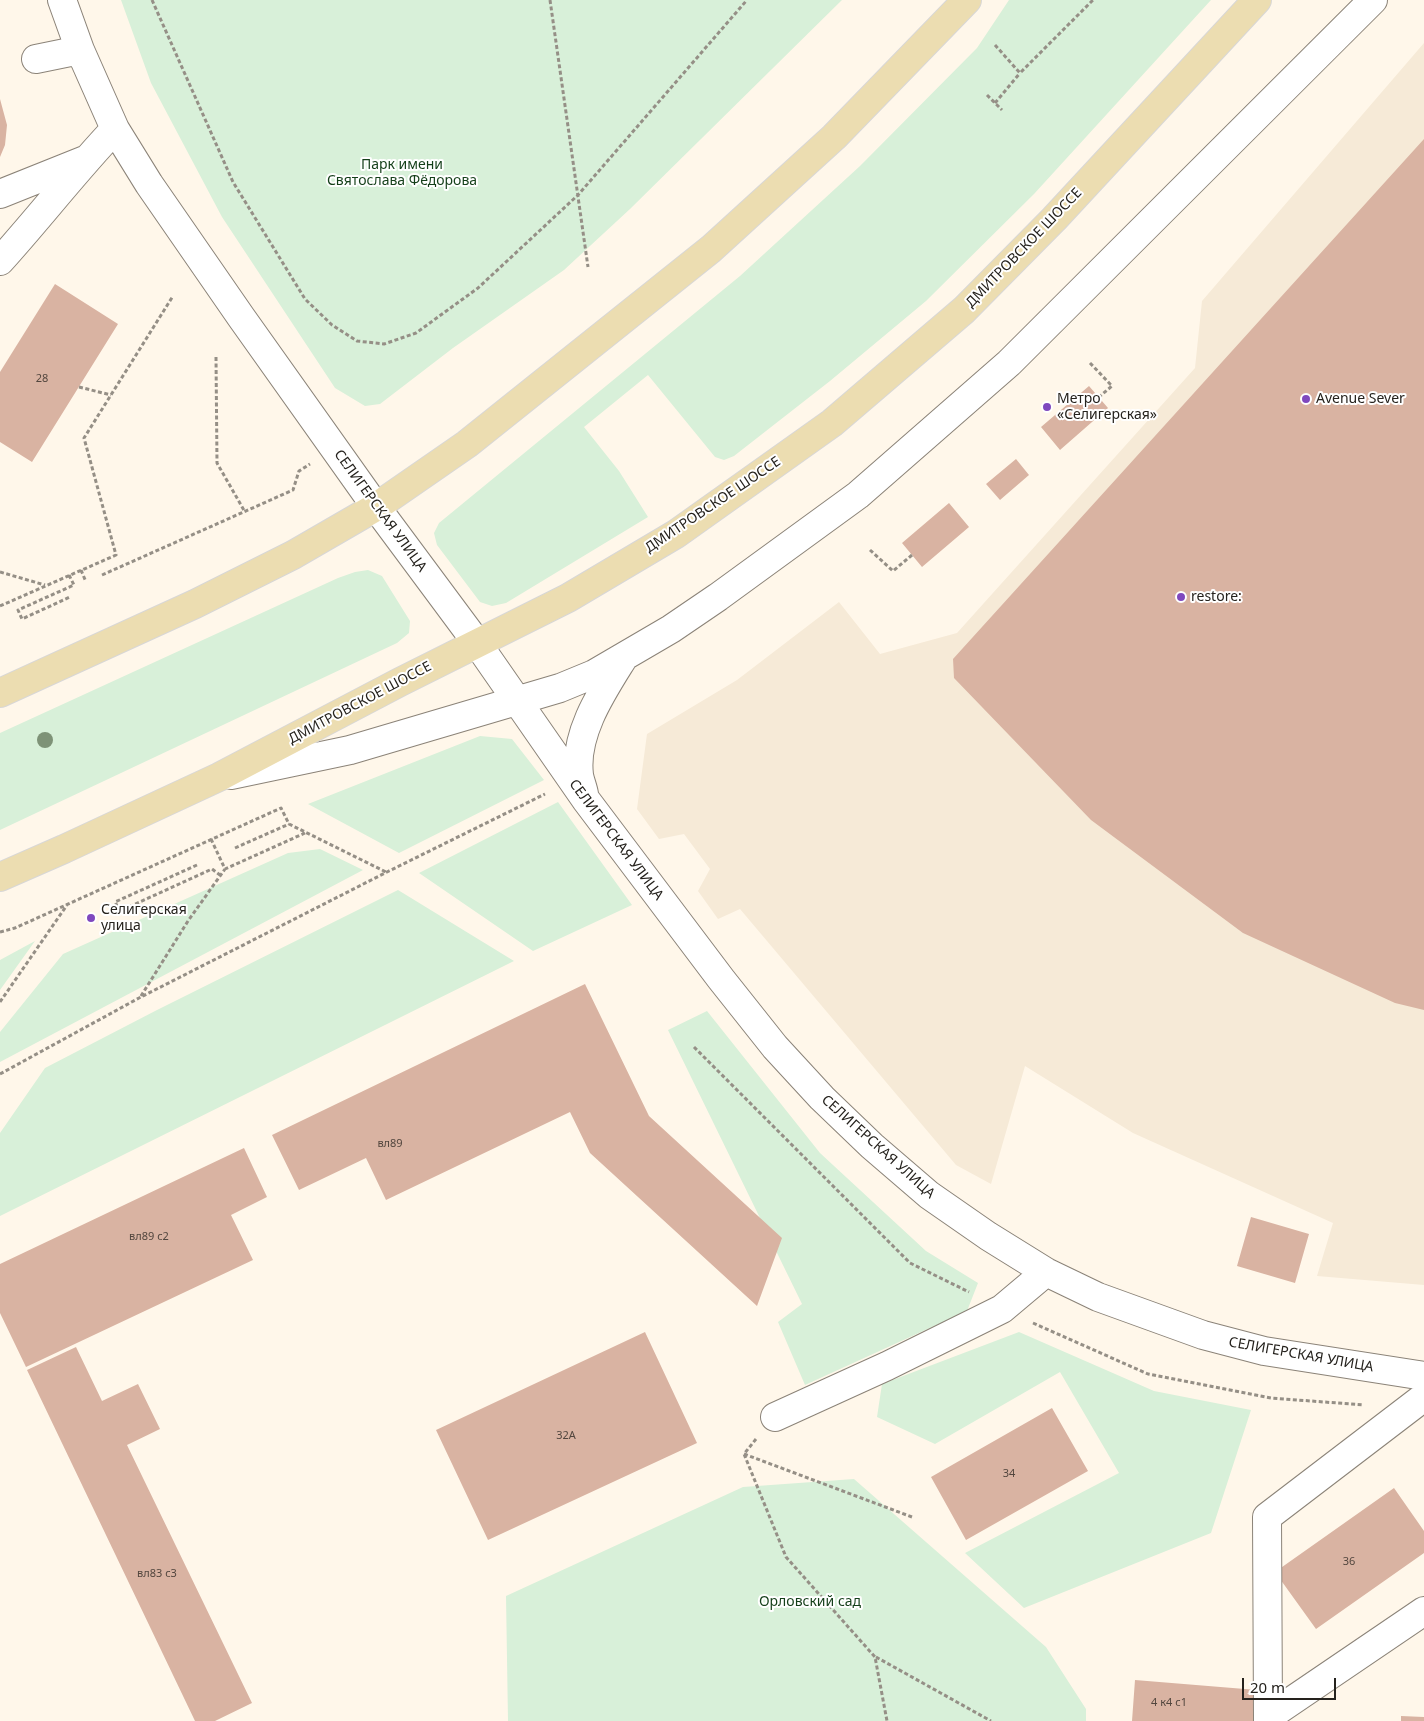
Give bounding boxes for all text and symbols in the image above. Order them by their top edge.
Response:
park label: Парк имени Святослава Фёдорова [327,157,477,190]
street label: ДМИТРОВСКОЕ ШОССЕ [963,185,1085,311]
house number: 28 [36,372,48,386]
place label: Метро «Селигерская» [1057,391,1157,424]
place label: Avenue Sever [1316,391,1405,407]
marker: Avenue Sever [1300,393,1312,405]
marker: Метро «Селигерская» [1041,401,1053,413]
street label: СЕЛИГЕРСКАЯ УЛИЦА [330,447,430,575]
street label: ДМИТРОВСКОЕ ШОССЕ [642,453,784,557]
place label: restore: [1191,589,1242,605]
marker: restore: [1175,591,1187,603]
street label: ДМИТРОВСКОЕ ШОССЕ [286,658,434,748]
street label: СЕЛИГЕРСКАЯ УЛИЦА [565,776,667,904]
place label: Селигерская улица [101,902,187,934]
marker: Селигерская улица [85,912,97,924]
street label: СЕЛИГЕРСКАЯ УЛИЦА [818,1092,938,1202]
house number: вл89 [377,1137,403,1151]
house number: вл89 с2 [129,1230,169,1244]
street label: СЕЛИГЕРСКАЯ УЛИЦА [1227,1334,1375,1376]
house number: 32А [556,1429,576,1443]
house number: 34 [1003,1467,1015,1481]
house number: 36 [1343,1555,1355,1569]
house number: вл83 с3 [137,1567,177,1581]
park label: Орловский сад [759,1594,861,1610]
scale bar [1244,1668,1338,1700]
text: 20 m [1250,1677,1285,1697]
house number: 4 к4 с1 [1151,1696,1187,1710]

